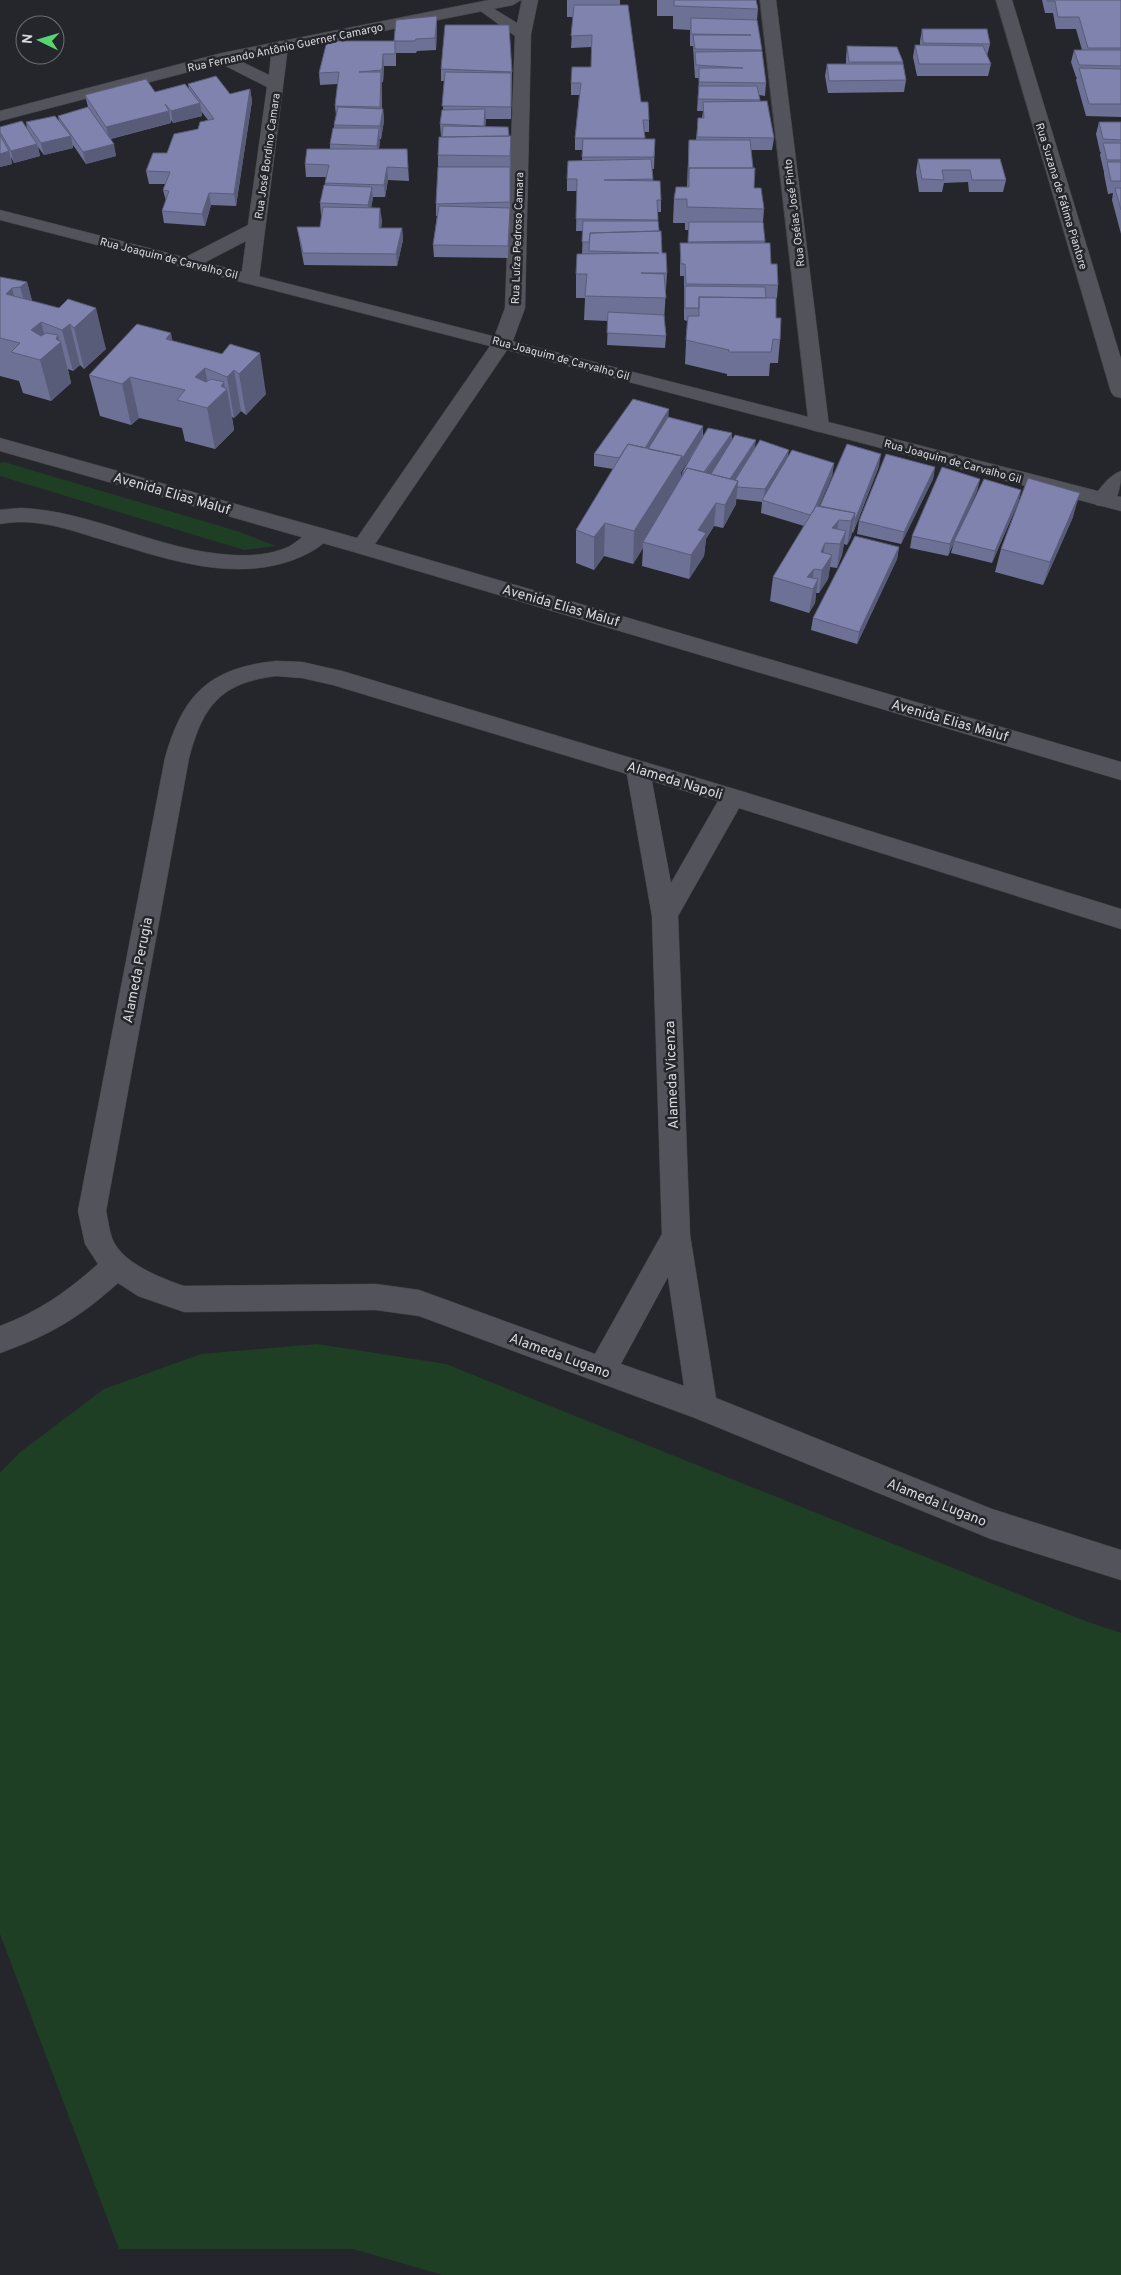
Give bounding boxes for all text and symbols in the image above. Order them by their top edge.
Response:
north arrow [15,15,65,65]
street label: Rua Fernando Antônio Guerner Camargo [186,20,384,76]
text: N [20,33,37,45]
street label: Rua José Bordino Camara [252,92,284,220]
street label: Rua Suzana de Fátima Piantore [1032,121,1090,271]
street label: Rua Oséias José Pinto [781,158,809,268]
street label: Rua Luíza Pedroso Camara [509,172,527,304]
street label: Rua Joaquim de Carvalho Gil [98,235,239,283]
street label: Rua Joaquim de Carvalho Gil [491,334,631,384]
street label: Rua Joaquim de Carvalho Gil [883,437,1023,487]
street label: Avenida Elias Maluf [111,470,232,519]
street label: Avenida Elias Maluf [500,582,621,631]
street label: Avenida Elias Maluf [889,697,1010,746]
street label: Alameda Napoli [625,759,725,804]
street label: Alameda Perugia [120,916,157,1025]
street label: Alameda Vicenza [662,1021,683,1129]
street label: Alameda Lugano [507,1330,612,1383]
street label: Alameda Lugano [884,1476,989,1531]

